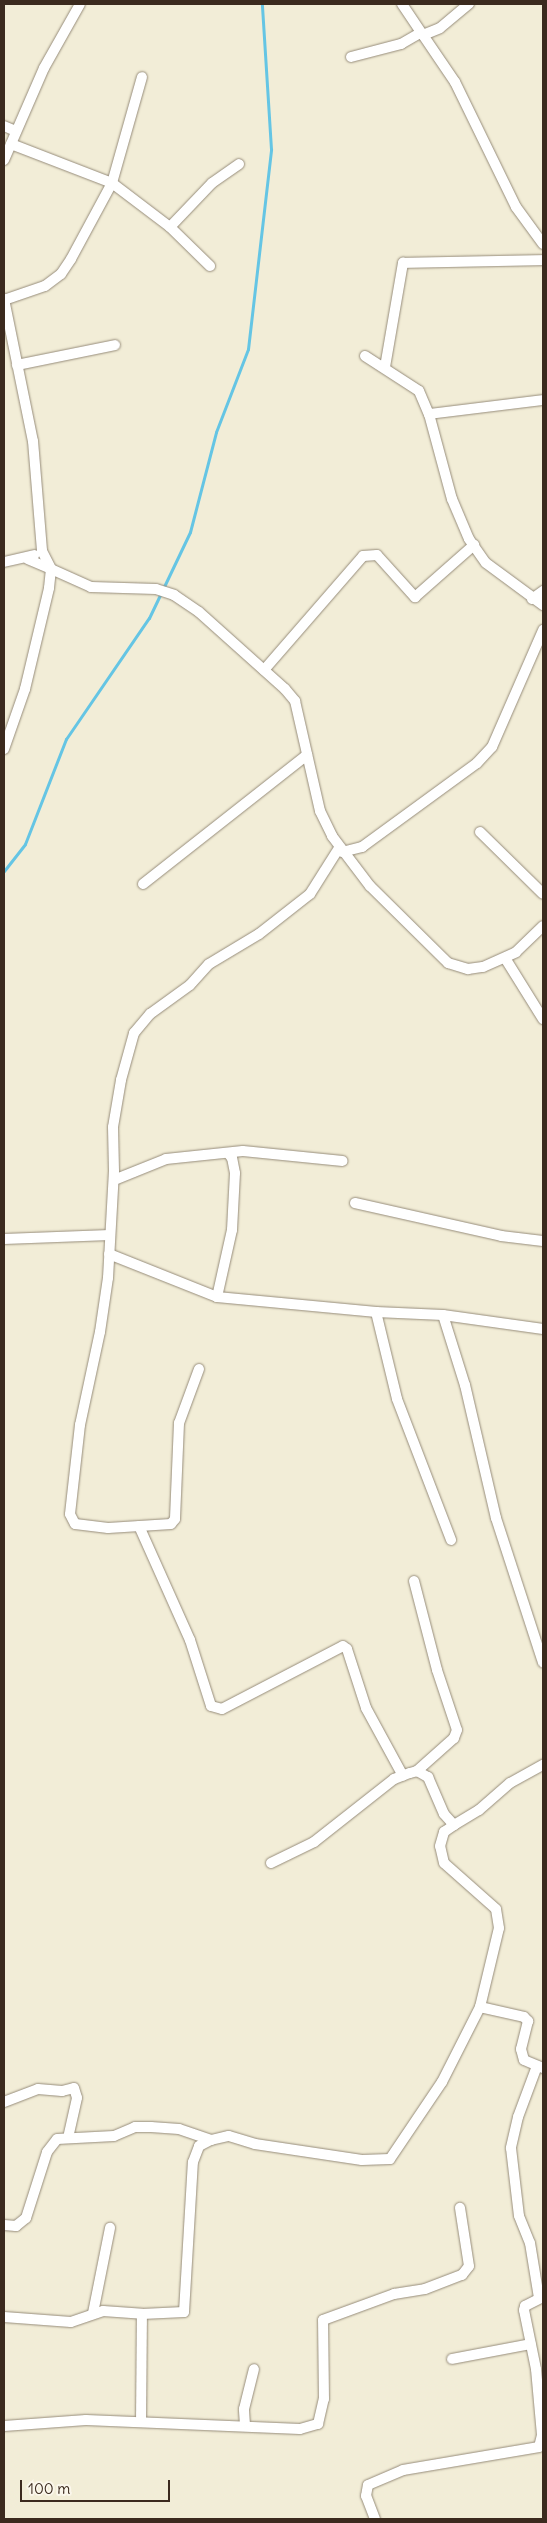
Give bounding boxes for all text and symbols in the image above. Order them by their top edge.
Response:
scale bar [22,2470,172,2502]
text: 100 m [28,2479,70,2498]

